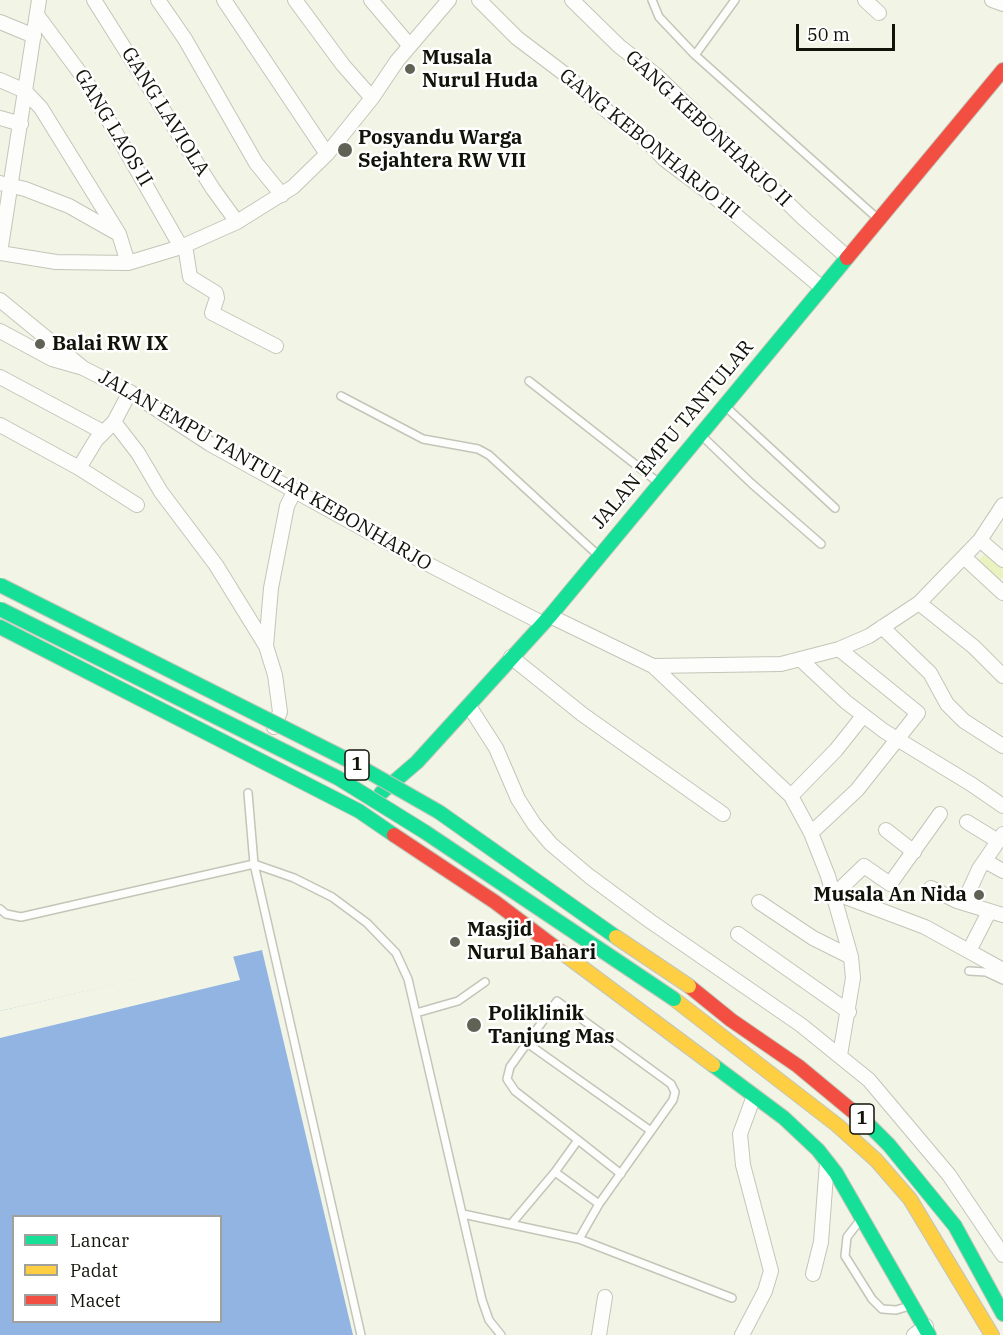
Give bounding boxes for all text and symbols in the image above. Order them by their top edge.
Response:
scale bar [799,12,898,50]
text: 50 m [807,23,850,46]
street label: GANG LAVIOLA [116,43,214,181]
place label: Musala Nurul Huda [422,46,538,93]
street label: GANG KEBONHARJO II [620,46,796,212]
marker: Musala Nurul Huda [403,62,417,76]
street label: GANG KEBONHARJO III [554,64,744,224]
street label: GANG LAOS II [69,65,157,191]
place label: Posyandu Warga Sejahtera RW VII [358,126,526,173]
marker: Posyandu Warga Sejahtera RW VII [336,141,354,159]
place label: Balai RW IX [52,332,168,356]
street label: JALAN EMPU TANTULAR [587,336,759,534]
marker: Balai RW IX [33,337,47,351]
street label: JALAN EMPU TANTULAR KEBONHARJO [94,365,436,577]
road number: 1 [345,750,369,780]
place label: Musala An Nida [814,883,967,907]
marker: Musala An Nida [972,888,986,902]
place label: Masjid Nurul Bahari [467,918,596,965]
marker: Masjid Nurul Bahari [448,935,462,949]
place label: Poliklinik Tanjung Mas [488,1002,614,1049]
marker: Poliklinik Tanjung Mas [465,1016,483,1034]
road number: 1 [850,1104,874,1134]
legend [12,1215,222,1323]
text: Lancar [70,1229,129,1252]
text: Padat [70,1259,118,1282]
text: Macet [70,1289,121,1312]

